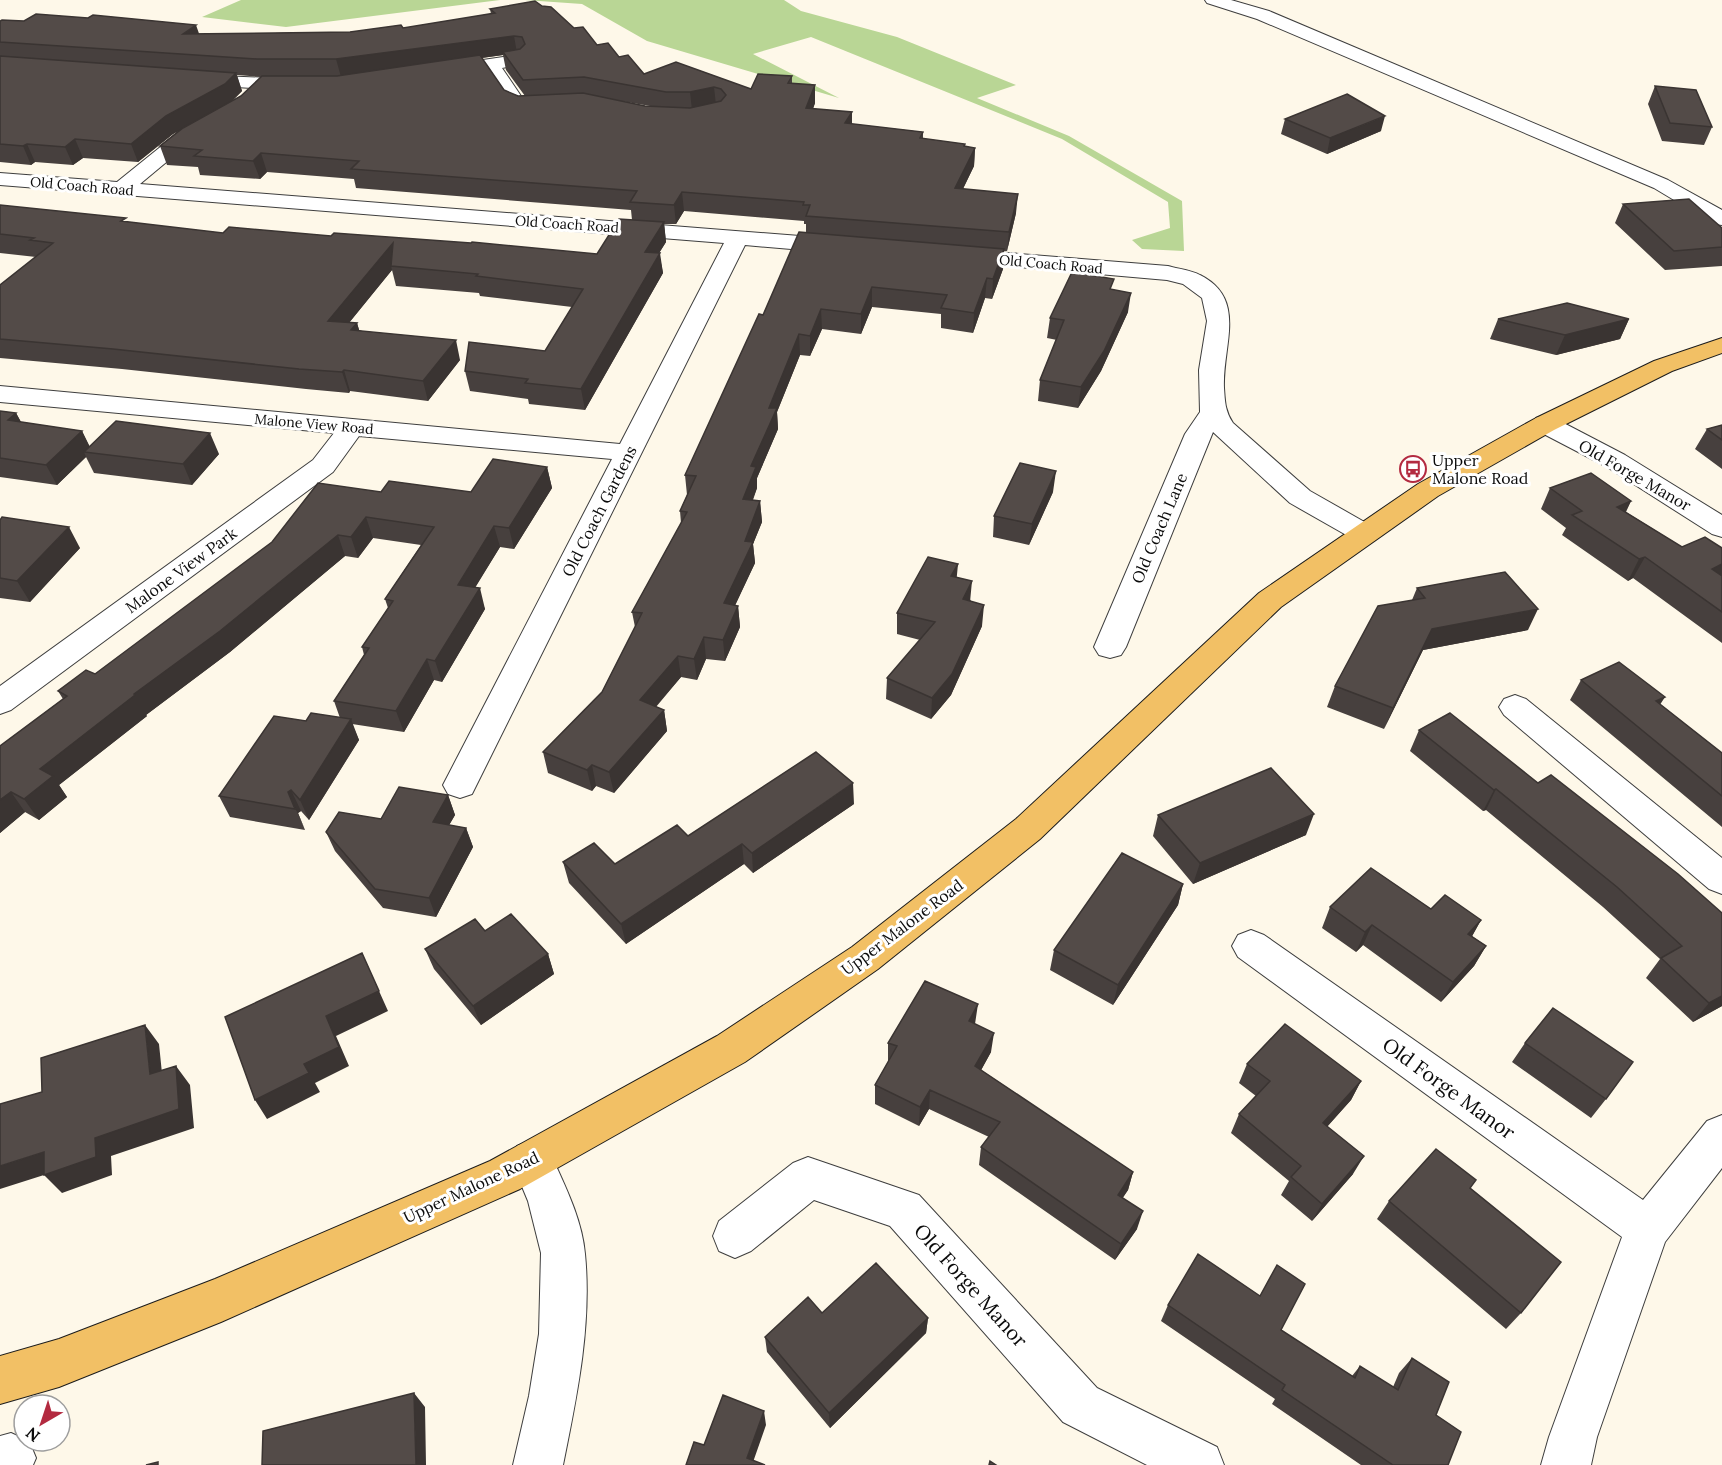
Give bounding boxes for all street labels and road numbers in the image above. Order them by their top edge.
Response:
street label: Old Coach Road [29,172,135,200]
street label: Old Coach Road [514,211,620,237]
street label: Old Coach Road [998,250,1104,278]
street label: Malone View Road [254,410,374,438]
street label: Old Forge Manor [1575,435,1695,515]
street label: Old Coach Gardens [557,442,641,580]
street label: Old Coach Lane [1127,469,1191,586]
street label: Malone View Park [121,523,241,617]
street label: Upper Malone Road [837,874,967,979]
street label: Old Forge Manor [1378,1032,1520,1145]
street label: Upper Malone Road [400,1147,542,1227]
street label: Old Forge Manor [909,1218,1033,1352]

